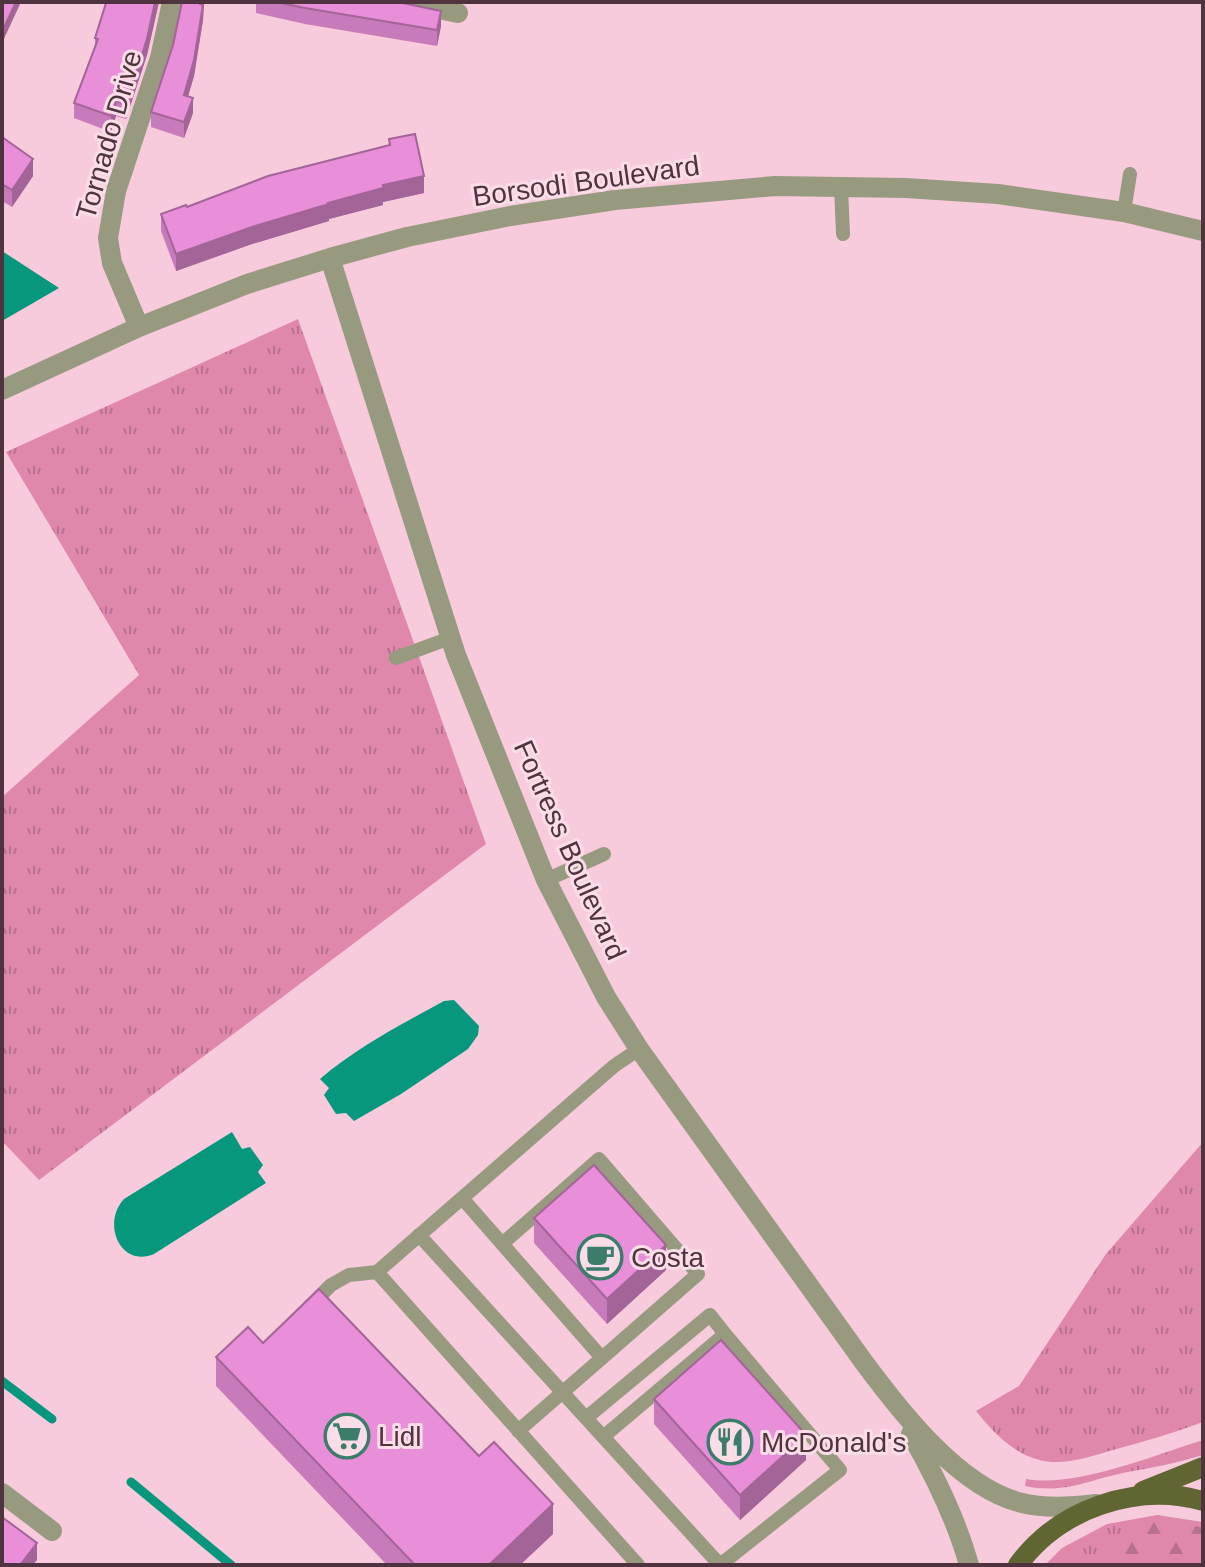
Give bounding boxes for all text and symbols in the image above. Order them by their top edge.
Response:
street label: Tornado Drive [70,47,148,223]
street label: Borsodi Boulevard [471,150,701,212]
street label: Fortress Boulevard [508,736,632,964]
cafe icon: Costa [576,1233,624,1281]
place label: Costa [631,1242,705,1273]
supermarket icon: Lidl [323,1412,371,1460]
restaurant icon: McDonald's [706,1418,754,1466]
place label: Lidl [378,1421,422,1452]
place label: McDonald's [761,1427,906,1458]

